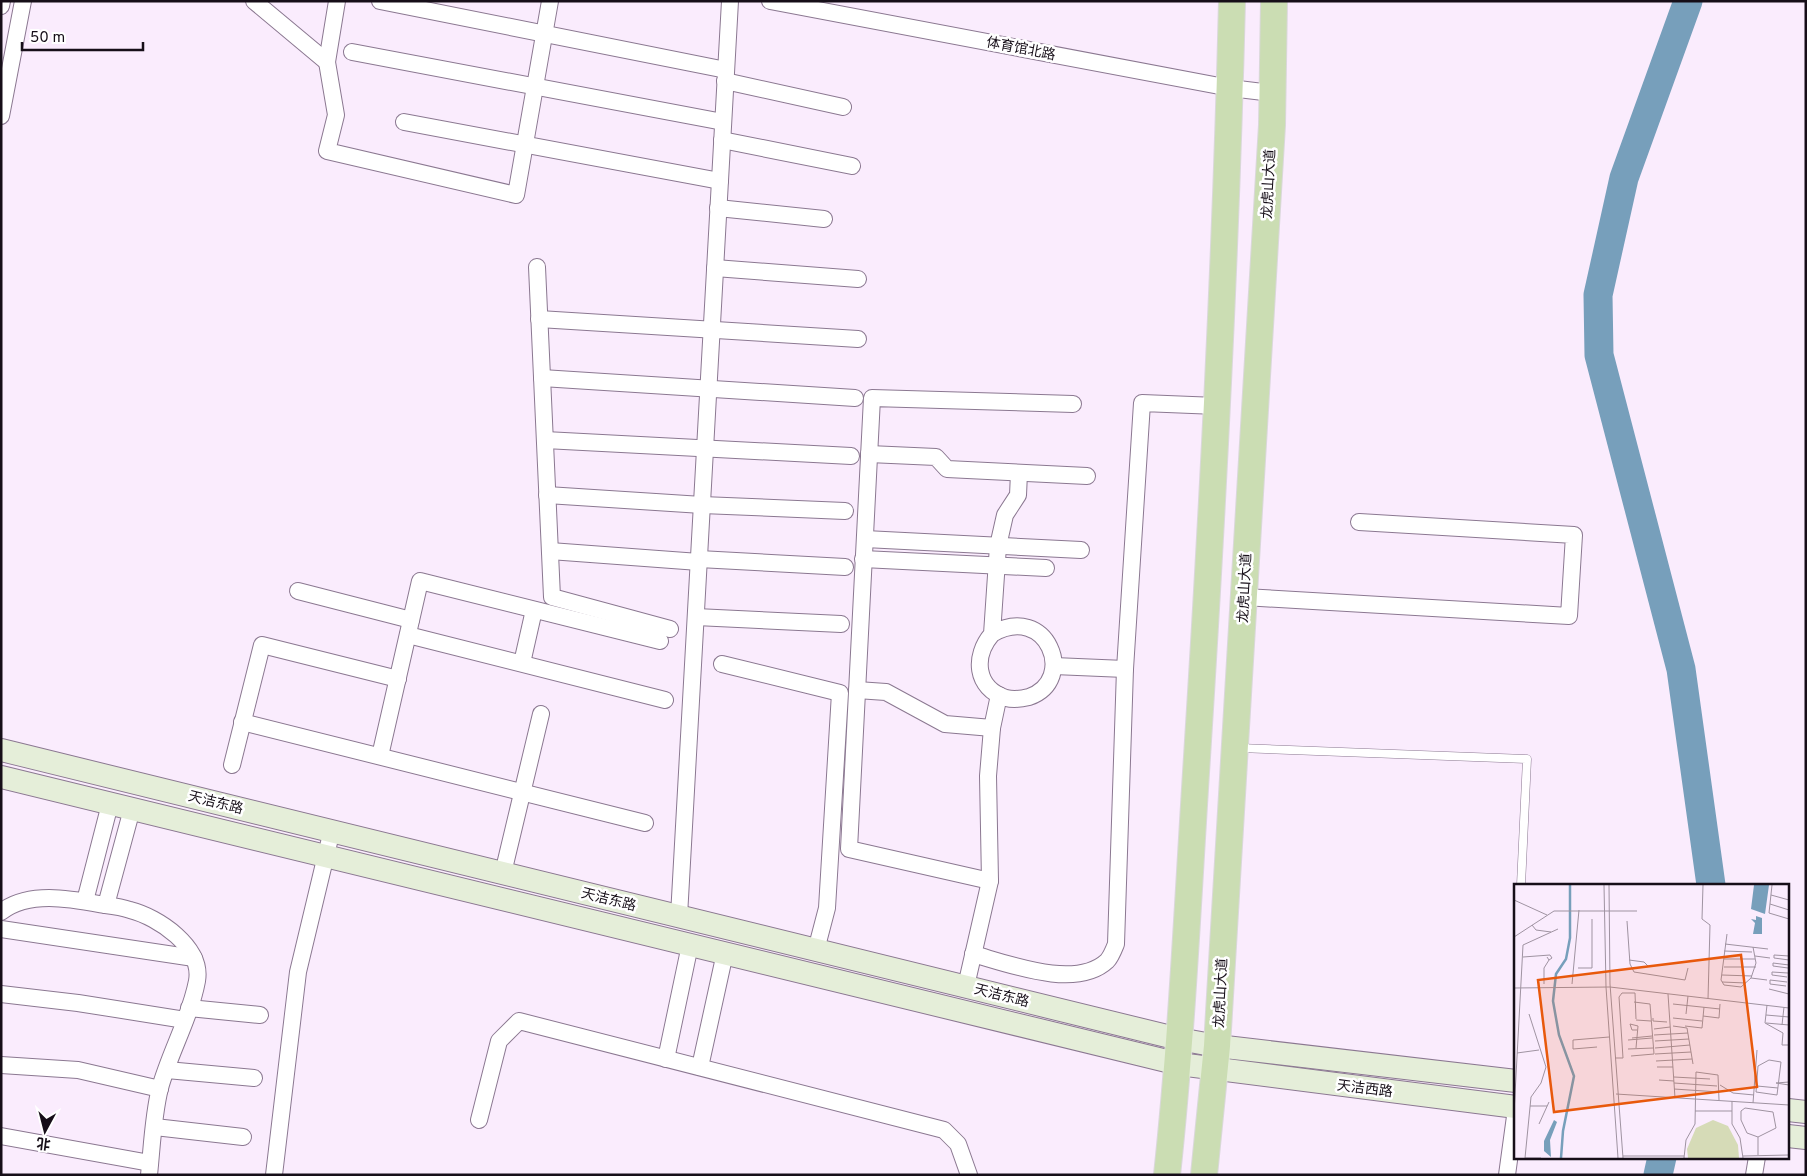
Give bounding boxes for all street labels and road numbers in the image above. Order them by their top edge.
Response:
street label: 体育馆北路 [985,33,1057,64]
street label: 龙虎山大道 [1258,149,1280,219]
street label: 龙虎山大道 [1234,553,1256,623]
street label: 天洁东路 [186,788,245,818]
street label: 天洁东路 [579,885,638,915]
street label: 龙虎山大道 [1210,958,1232,1028]
street label: 天洁东路 [972,981,1031,1011]
street label: 天洁西路 [1336,1078,1394,1101]

